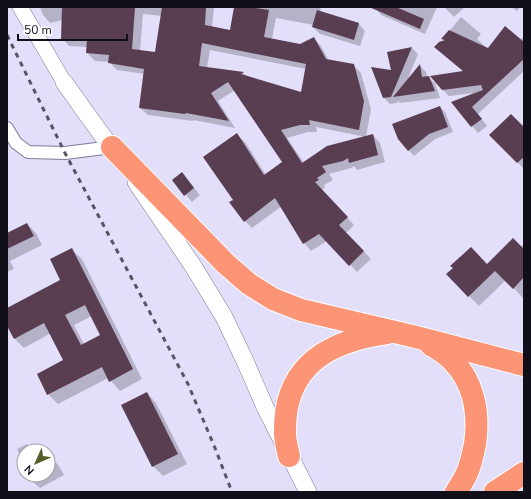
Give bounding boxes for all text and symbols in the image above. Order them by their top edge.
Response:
scale bar [18,16,127,42]
text: 50 m [24,22,52,38]
north arrow [16,443,56,483]
text: N [21,462,37,478]

